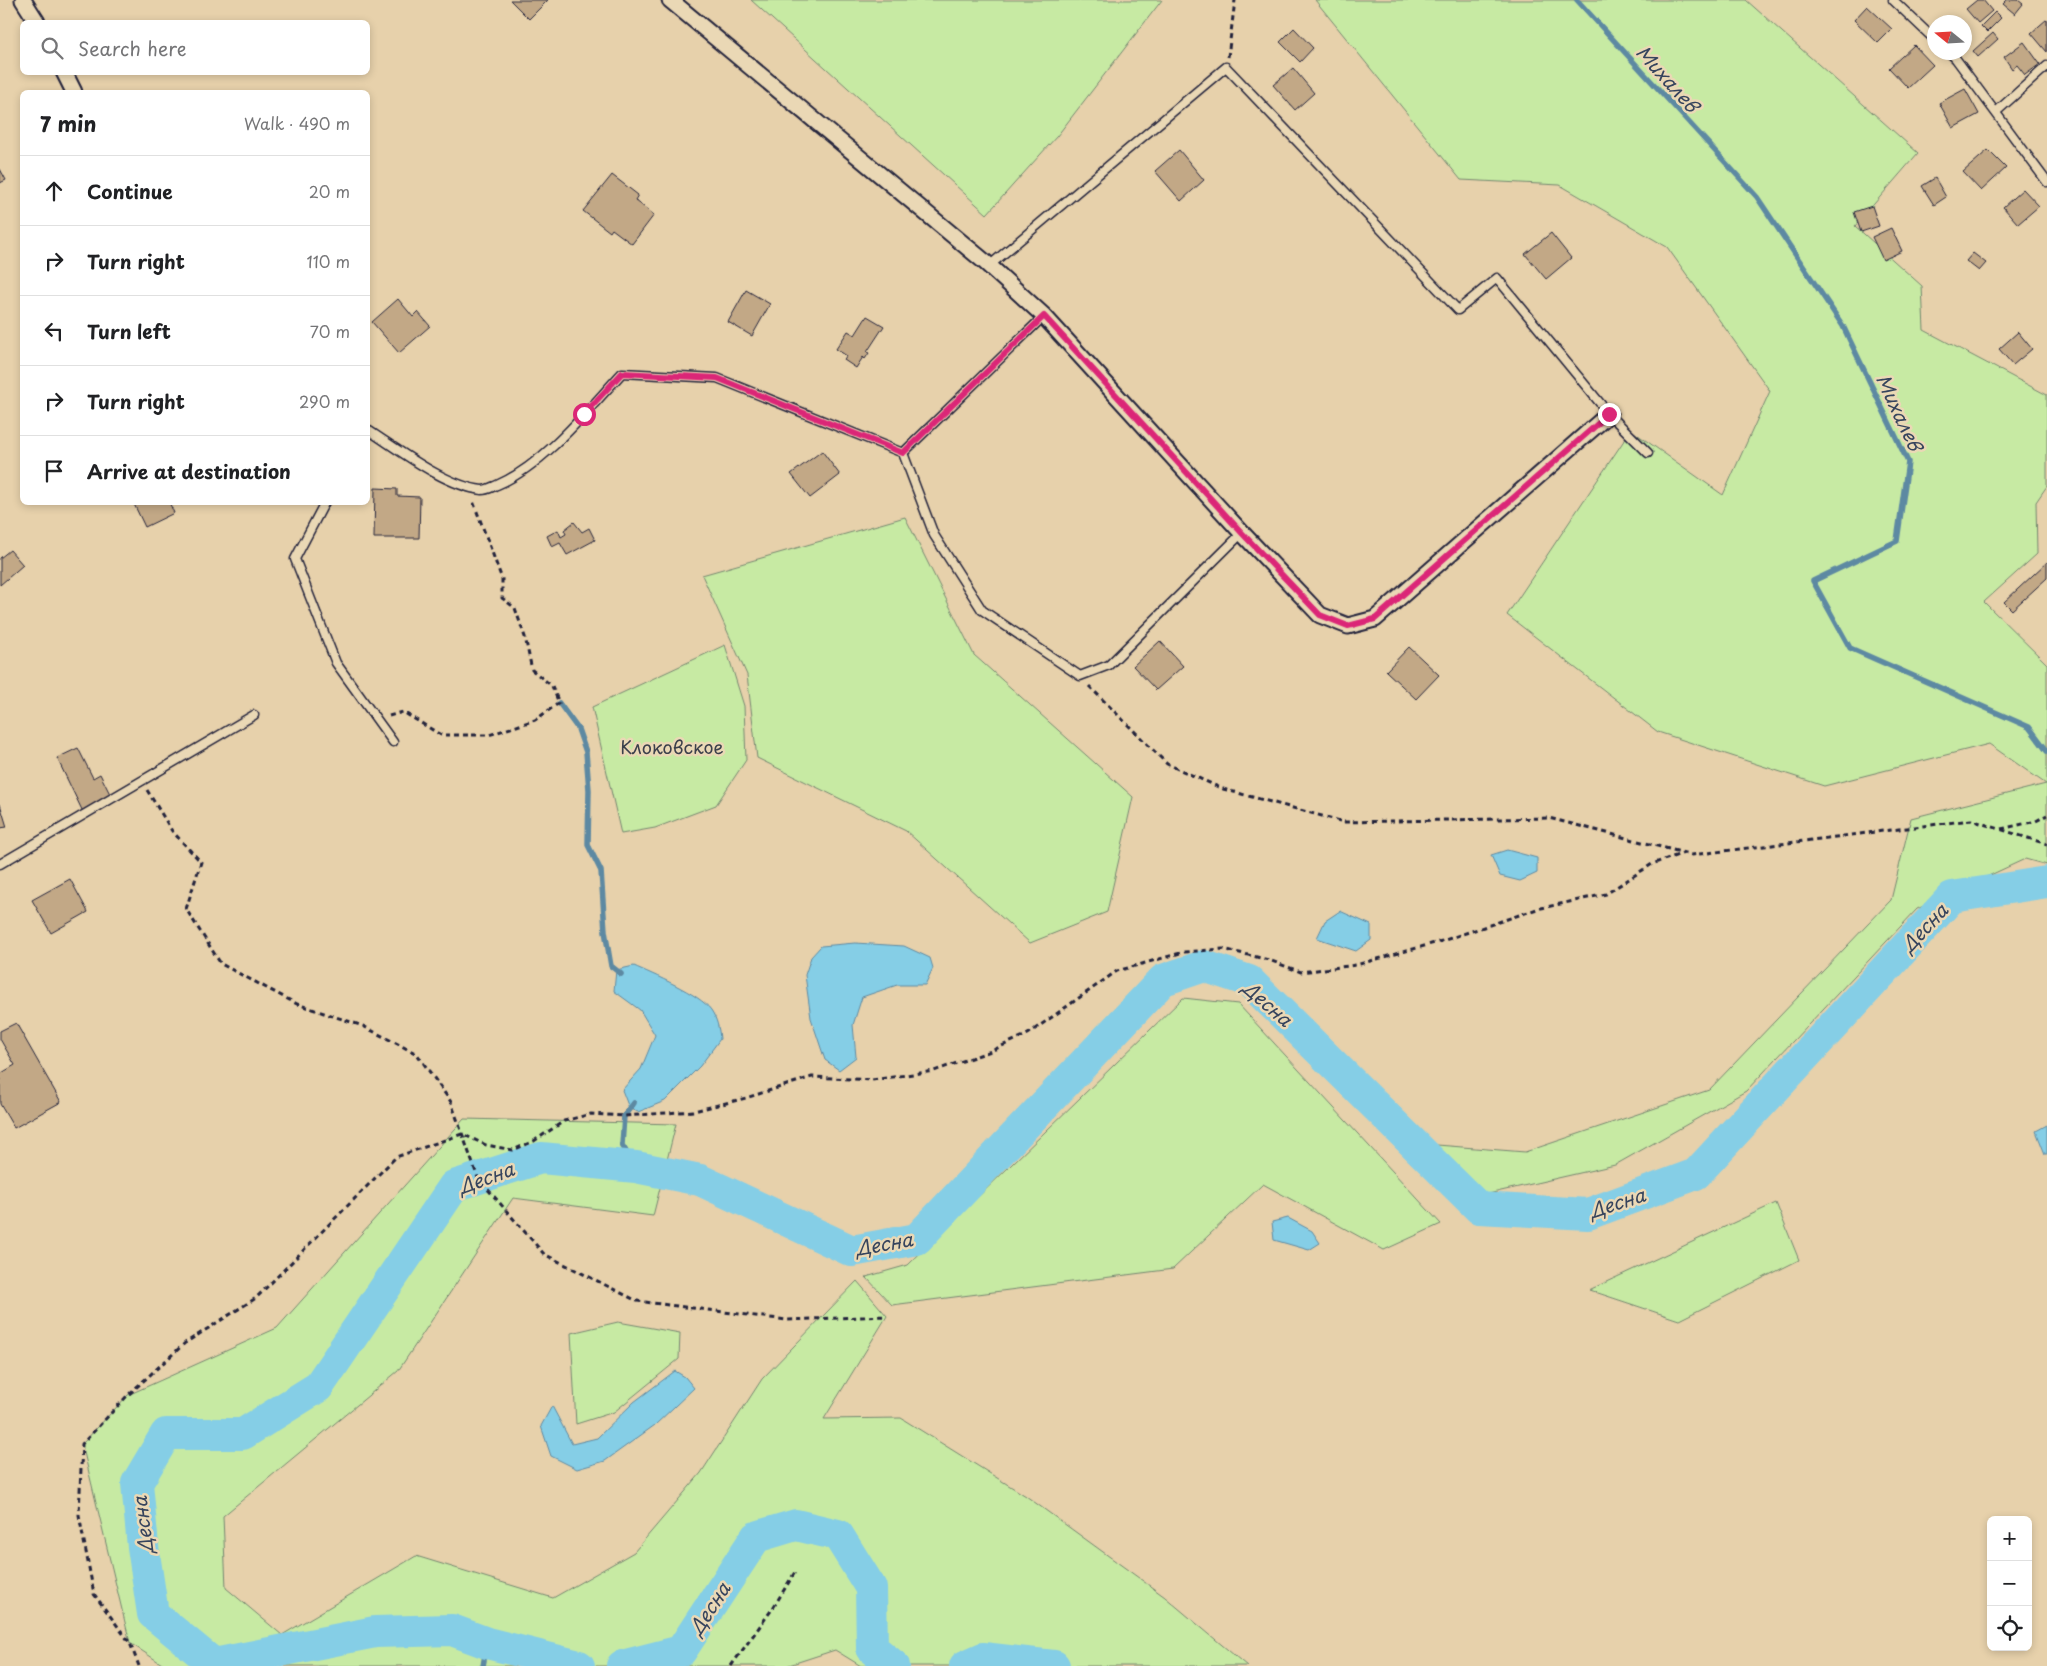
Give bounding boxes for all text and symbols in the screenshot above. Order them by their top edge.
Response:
north arrow [1927,15,1972,60]
search box [20,20,370,75]
icon: search [38,34,66,62]
text: Search here [78,34,187,62]
water label: Михалев [1630,38,1708,120]
text: 7 min [40,107,96,139]
text: Walk · 490 m [244,111,350,135]
icon: ahead [40,177,68,205]
text: Continue [87,177,173,205]
text: 20 m [309,179,350,203]
icon: right [40,247,68,275]
text: Turn right [87,247,185,275]
text: 110 m [307,249,350,273]
icon: left [40,317,68,345]
text: Turn left [87,317,171,345]
text: 70 m [310,319,350,343]
water label: Михалев [1870,369,1931,458]
icon: right [40,387,68,415]
text: Turn right [87,387,185,415]
text: 290 m [299,389,350,413]
route start [573,403,596,426]
route end [1598,403,1621,426]
icon: arrive [40,457,68,485]
text: Arrive at destination [87,457,291,485]
park label: Клоковское [620,733,724,760]
water label: Десна [1893,896,1955,959]
water label: Десна [1236,972,1300,1033]
water label: Десна [452,1154,519,1201]
water label: Десна [1584,1179,1650,1225]
water label: Десна [851,1224,916,1262]
water label: Десна [124,1494,160,1557]
map controls [1987,1516,2032,1651]
button: + [1987,1516,2032,1561]
button: − [1987,1561,2032,1606]
water label: Десна [681,1575,737,1641]
button: locate [1987,1606,2032,1651]

